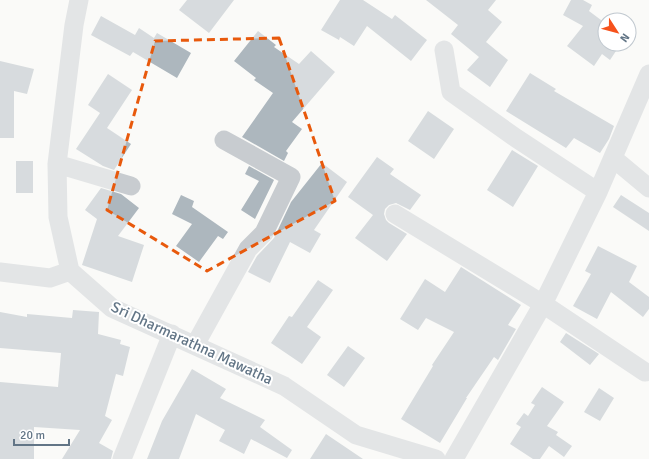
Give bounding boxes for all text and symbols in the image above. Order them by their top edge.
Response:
north arrow [597,12,637,52]
text: N [617,31,632,45]
street label: Sri Dharmarathna Mawatha [108,298,276,388]
scale bar [14,421,69,447]
text: 20 m [20,428,45,443]

